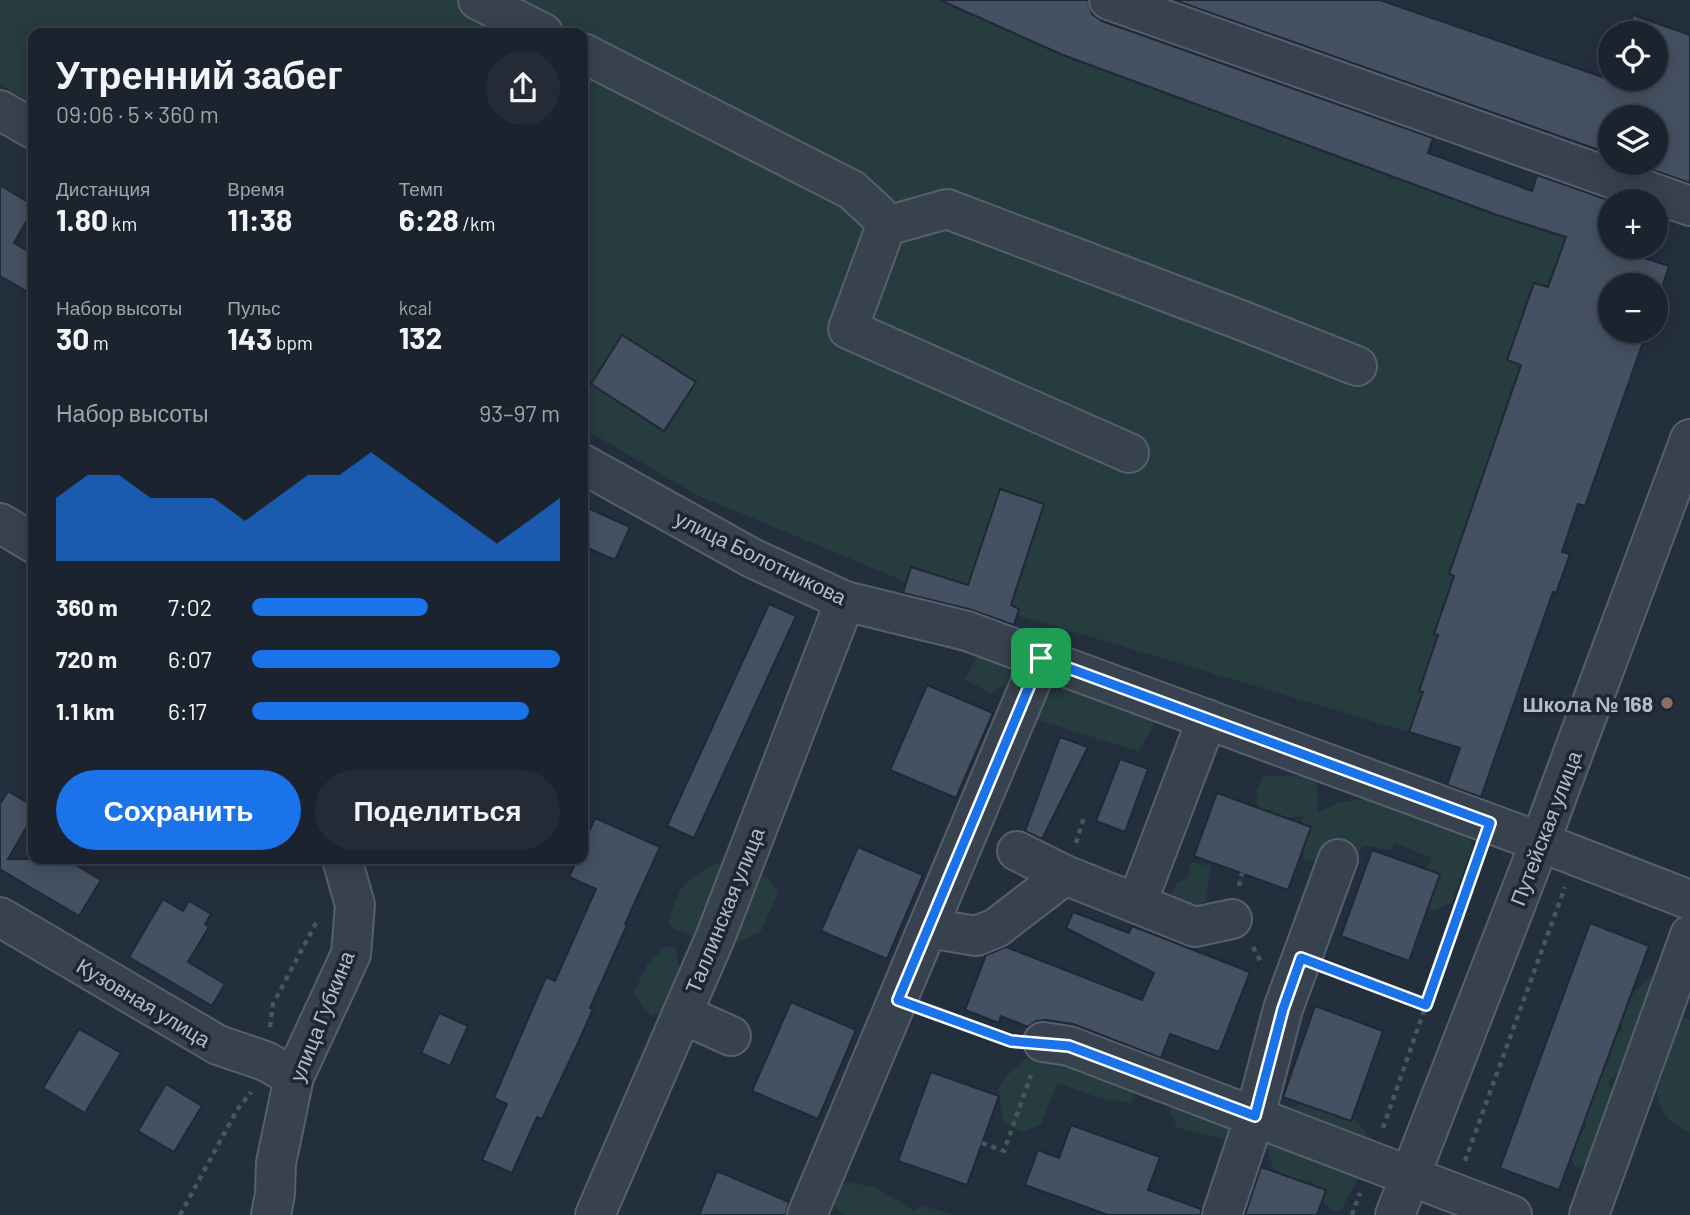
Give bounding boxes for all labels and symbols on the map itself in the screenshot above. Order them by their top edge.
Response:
street label: улица Болотникова [671,505,851,609]
pin [1011,628,1071,688]
place label: Школа № 168 [1522,691,1653,716]
marker: Школа № 168 [1659,695,1675,711]
street label: Путейская улица [1504,747,1586,909]
street label: Таллинская улица [679,823,769,997]
street label: улица Губкина [283,947,359,1085]
street label: Кузовная улица [73,952,216,1052]

